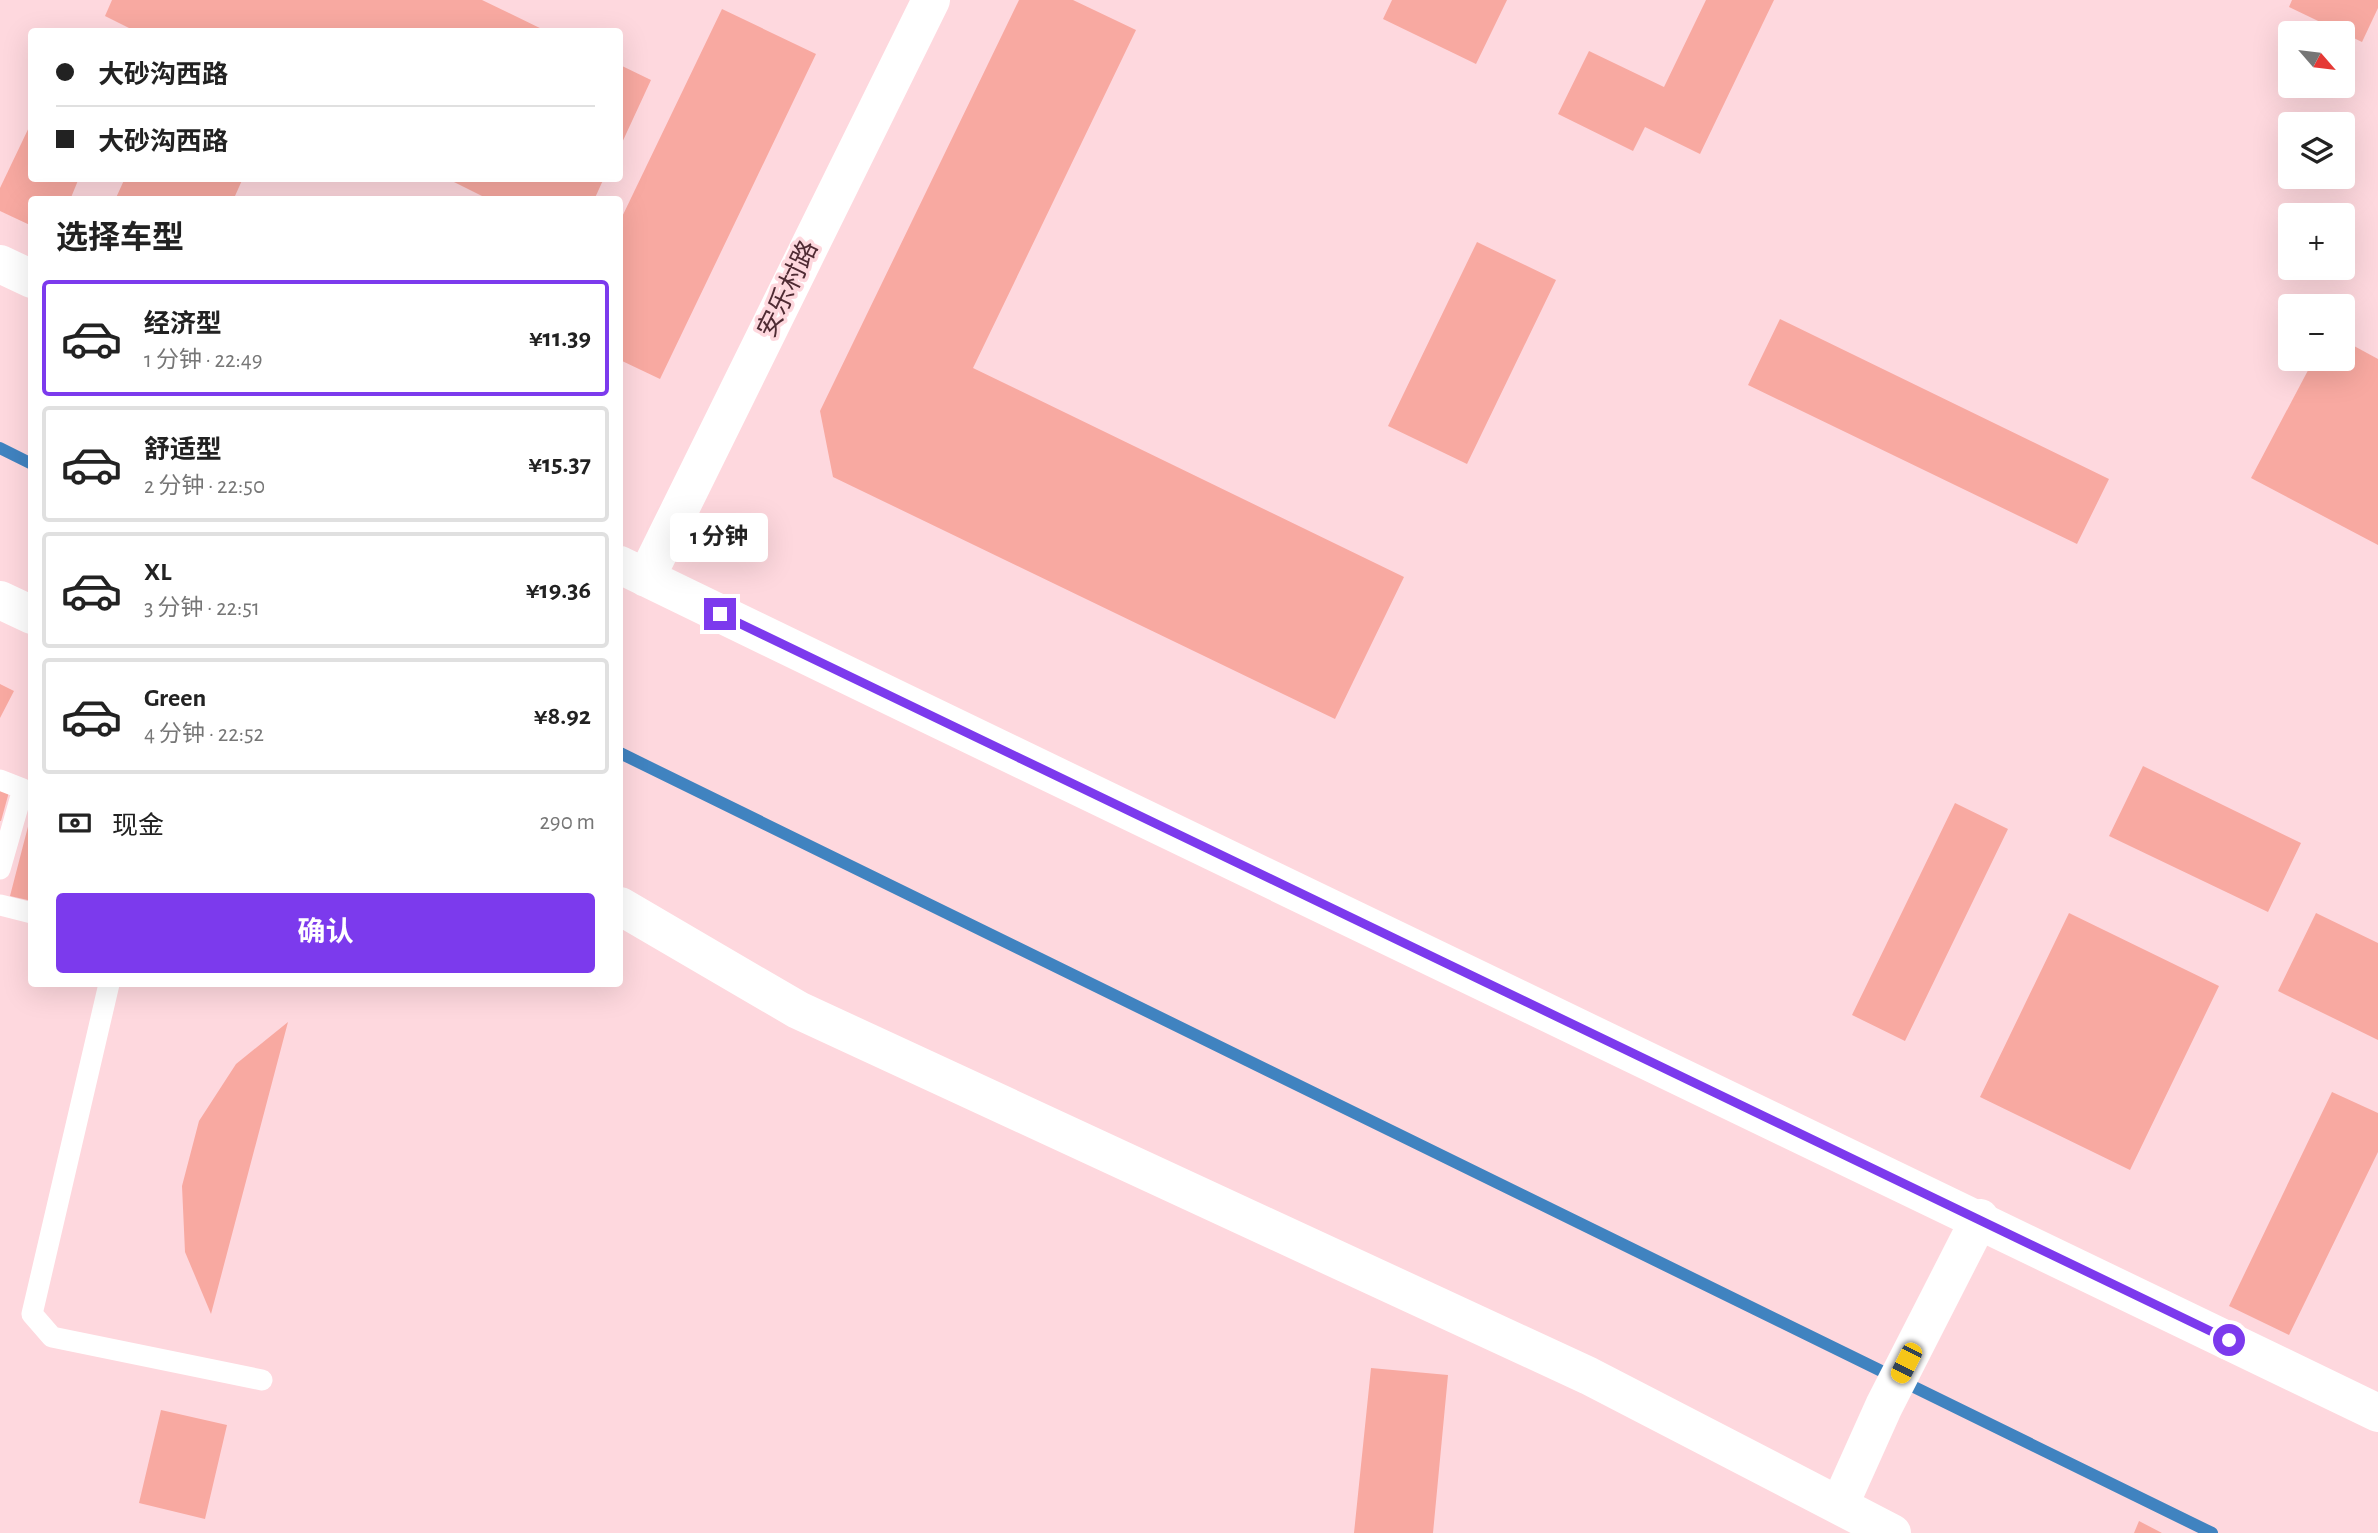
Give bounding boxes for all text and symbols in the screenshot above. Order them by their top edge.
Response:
north arrow [2278,21,2356,98]
map controls [2278,21,2355,371]
text: 大砂沟西路 [98,62,228,88]
button: layers [2278,112,2355,189]
text: 大砂沟西路 [98,129,228,155]
button: + [2278,203,2355,280]
text: 选择车型 [56,222,184,254]
street label: 安乐村路 [753,236,822,341]
button: − [2278,294,2355,371]
icon: car [60,307,123,370]
text: 经济型 [144,311,222,337]
text: ¥11.39 [529,325,591,351]
text: 1 分钟 · 22:49 [144,349,263,372]
icon: car [60,433,123,496]
text: 舒适型 [144,437,222,463]
text: ¥15.37 [528,451,591,477]
text: 2 分钟 · 22:50 [144,475,265,498]
callout: 1 分钟 [671,512,769,562]
text: 1 分钟 [690,526,748,549]
icon: car [60,559,123,622]
text: XL [144,559,171,585]
text: ¥19.36 [526,577,591,603]
text: 3 分钟 · 22:51 [144,597,260,620]
route end [704,598,736,630]
icon: car [60,685,123,748]
text: Green [144,685,206,711]
text: ¥8.92 [534,703,591,729]
text: 4 分钟 · 22:52 [144,723,264,746]
icon: cash [56,804,94,842]
text: 290 m [539,811,595,834]
text: 现金 [112,813,164,839]
button: 确认 [56,893,595,973]
route start [2213,1324,2245,1356]
car [1888,1340,1925,1386]

